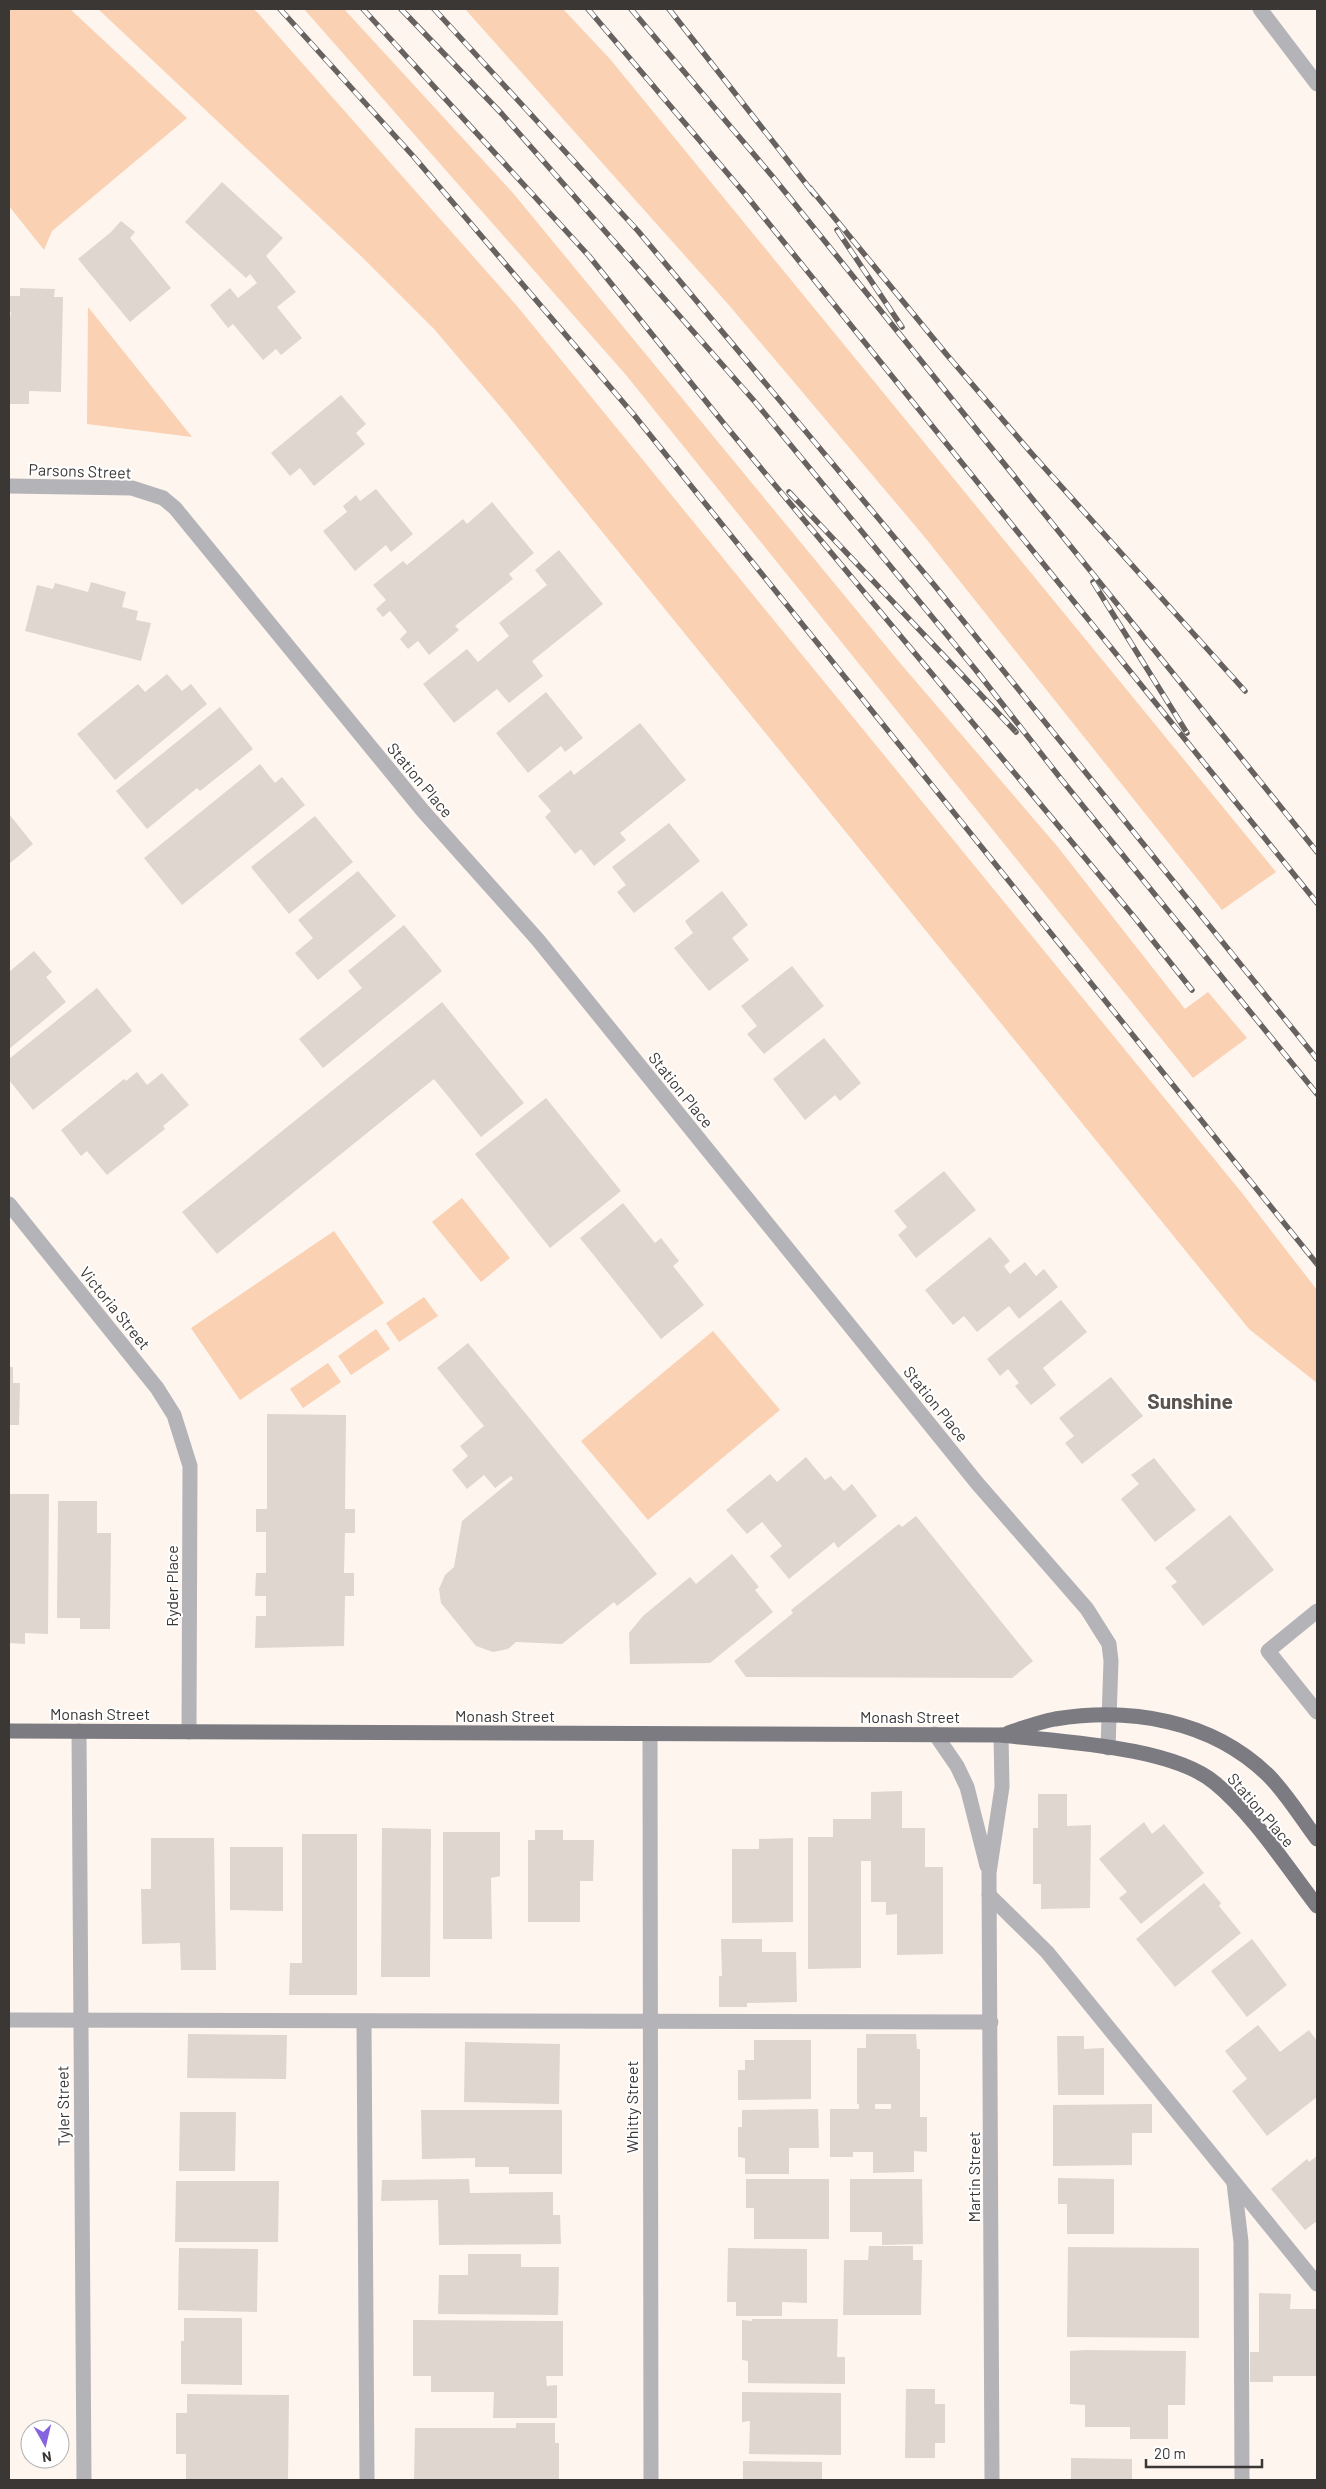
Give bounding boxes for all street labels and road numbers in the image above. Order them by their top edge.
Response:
street label: Parsons Street [28,459,132,482]
street label: Station Place [384,738,457,821]
street label: Station Place [645,1048,718,1131]
street label: Victoria Street [76,1262,155,1353]
street label: Station Place [900,1362,973,1445]
street label: Ryder Place [162,1545,181,1627]
street label: Monash Street [50,1704,150,1723]
street label: Monash Street [455,1706,555,1725]
street label: Monash Street [860,1707,960,1726]
street label: Station Place [1224,1769,1299,1851]
street label: Whitty Street [622,2061,641,2153]
street label: Tyler Street [52,2065,73,2147]
street label: Martin Street [964,2131,983,2223]

